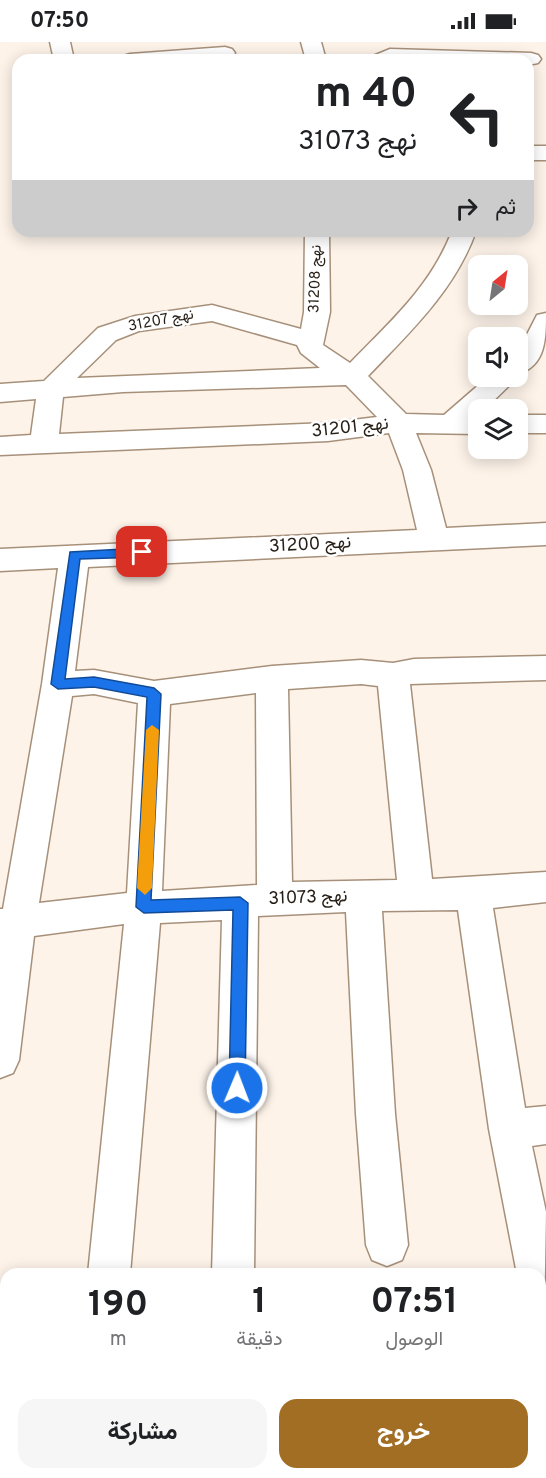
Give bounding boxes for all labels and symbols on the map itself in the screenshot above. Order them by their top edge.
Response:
street label: نهج 31208 [305,245,327,313]
north arrow [468,255,528,315]
street label: نهج 31207 [127,305,195,337]
street label: نهج 31201 [310,413,390,443]
pin [116,526,167,577]
street label: نهج 31200 [268,531,352,559]
street label: نهج 31073 [268,885,348,911]
position arrow [205,1056,269,1120]

